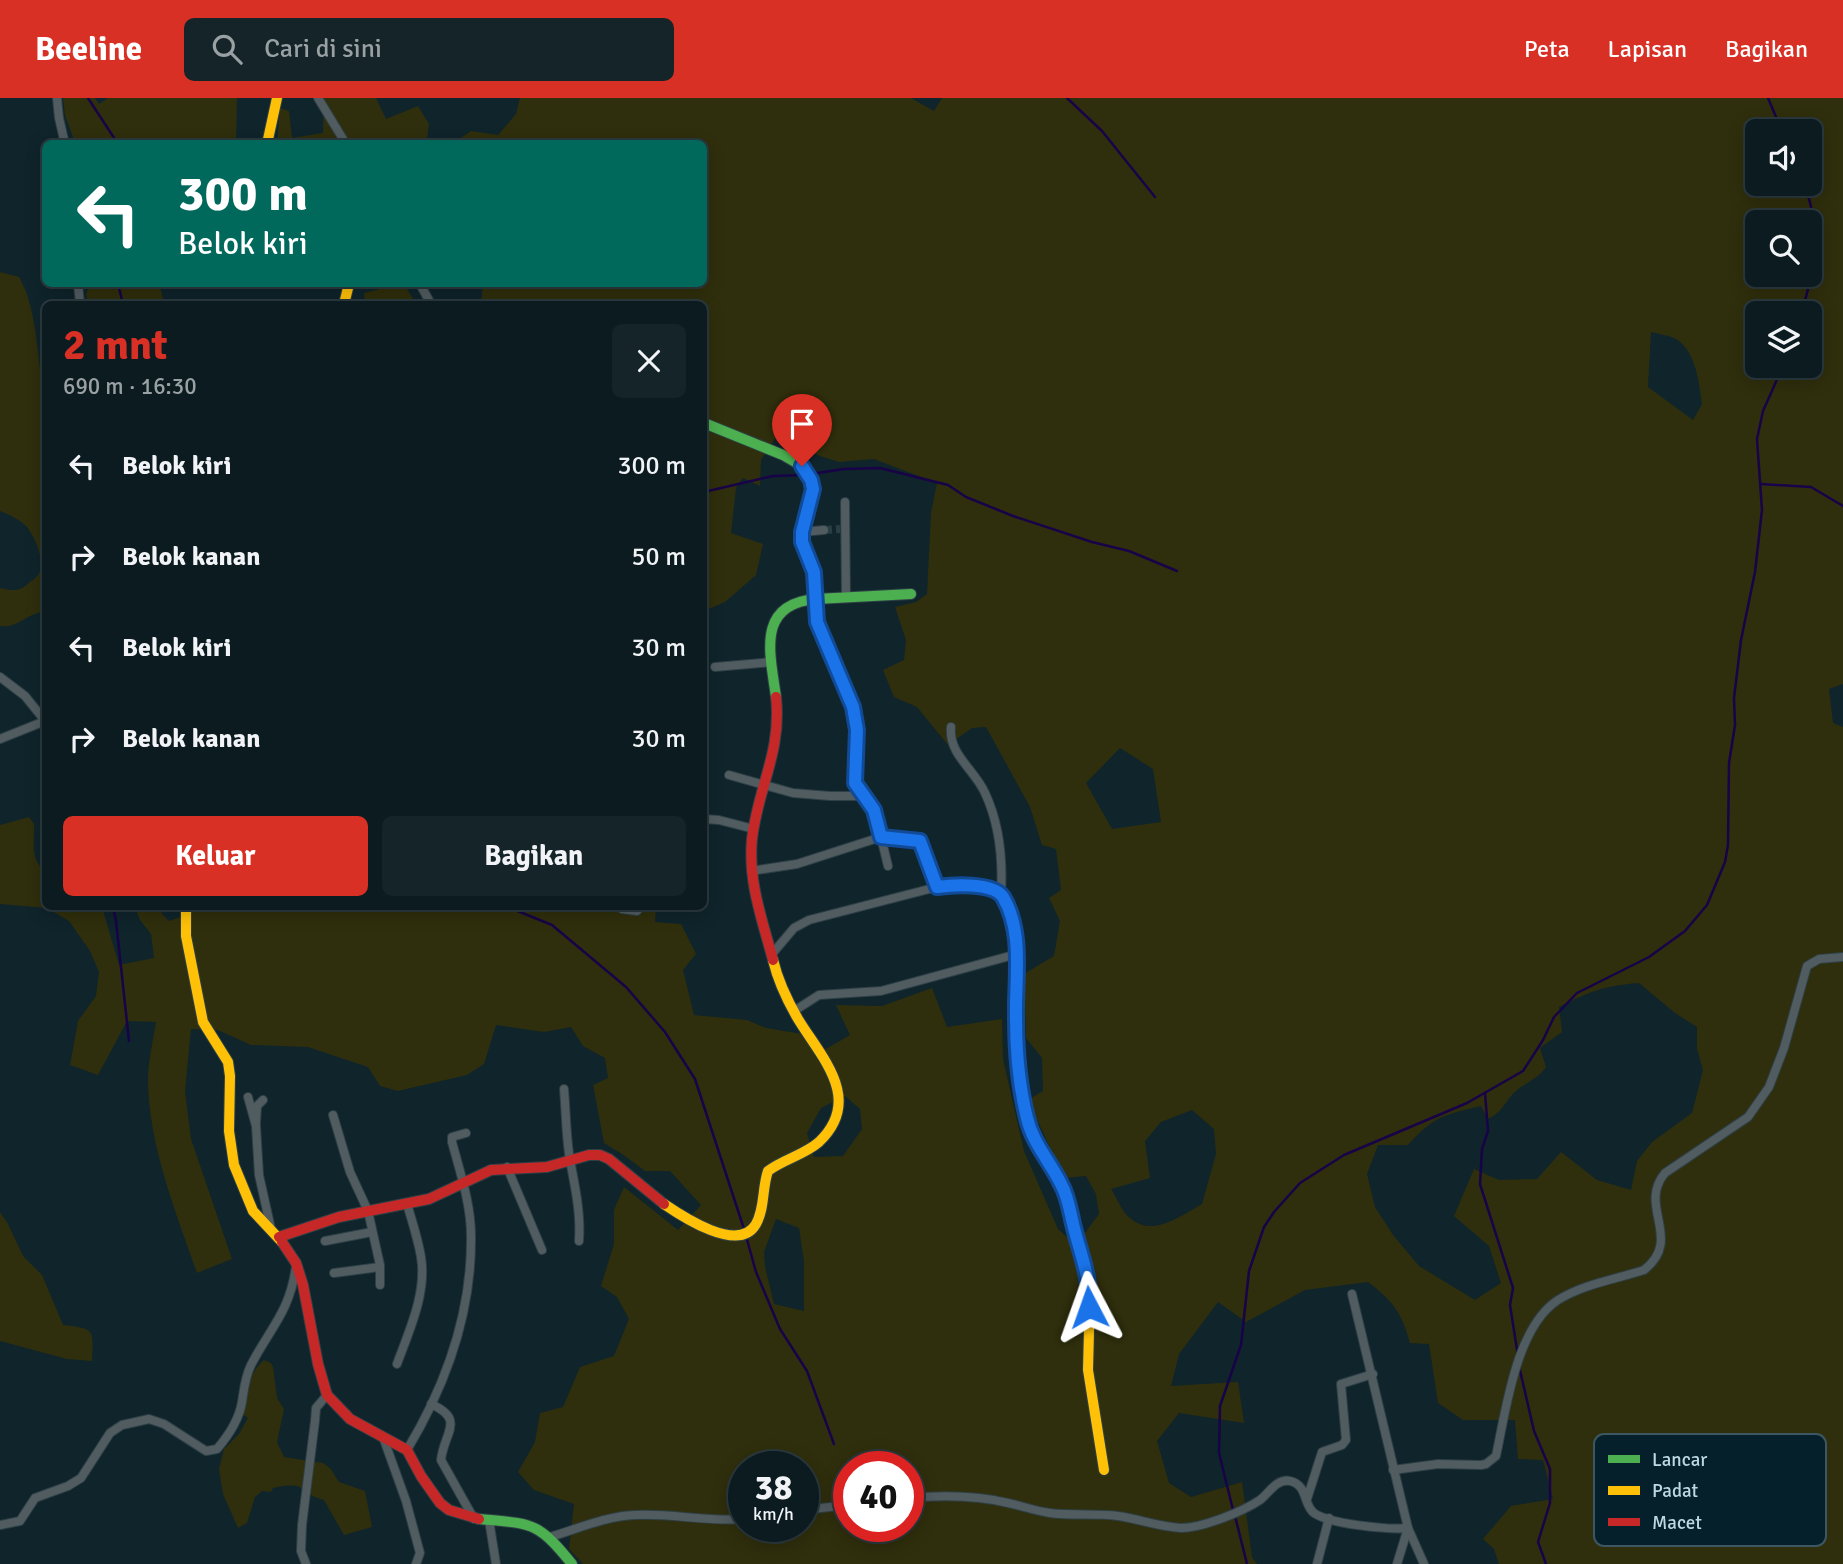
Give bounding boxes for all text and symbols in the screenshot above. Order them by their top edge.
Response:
search box [184,18,674,81]
text: Beeline [35,29,142,70]
icon: search [208,30,246,68]
text: Cari di sini [264,33,382,65]
text: Peta [1524,34,1570,64]
text: Lapisan [1608,34,1687,64]
text: Bagikan [1725,34,1808,64]
map controls [1745,119,1822,378]
button: sound [1745,119,1822,196]
text: 300 m [178,164,308,224]
icon: left [63,168,154,259]
button: search [1745,210,1822,287]
text: Belok kiri [178,224,308,263]
button: layers [1745,301,1822,378]
text: 2 mnt [63,320,168,371]
button: close [612,324,686,398]
text: 690 m · 16:30 [63,372,197,401]
pin [772,394,832,466]
icon: arrive [783,405,821,443]
icon: left [63,447,101,485]
text: Belok kiri [122,450,231,482]
text: 300 m [617,450,686,482]
icon: right [63,538,101,576]
text: Belok kanan [122,541,260,573]
text: 50 m [631,541,686,573]
icon: left [63,629,101,667]
text: Belok kiri [122,632,231,664]
text: 30 m [631,632,686,664]
icon: right [63,720,101,758]
text: Belok kanan [122,723,260,755]
text: 30 m [631,723,686,755]
button: Keluar [63,816,368,896]
button: Bagikan [382,816,686,896]
position arrow [1052,1270,1126,1344]
legend [1594,1434,1826,1546]
text: Lancar [1652,1448,1707,1472]
speed limit sign: 40 [833,1451,924,1542]
text: 38 [755,1466,792,1509]
text: Padat [1652,1479,1698,1503]
text: km/h [753,1503,794,1525]
text: Macet [1652,1511,1702,1535]

